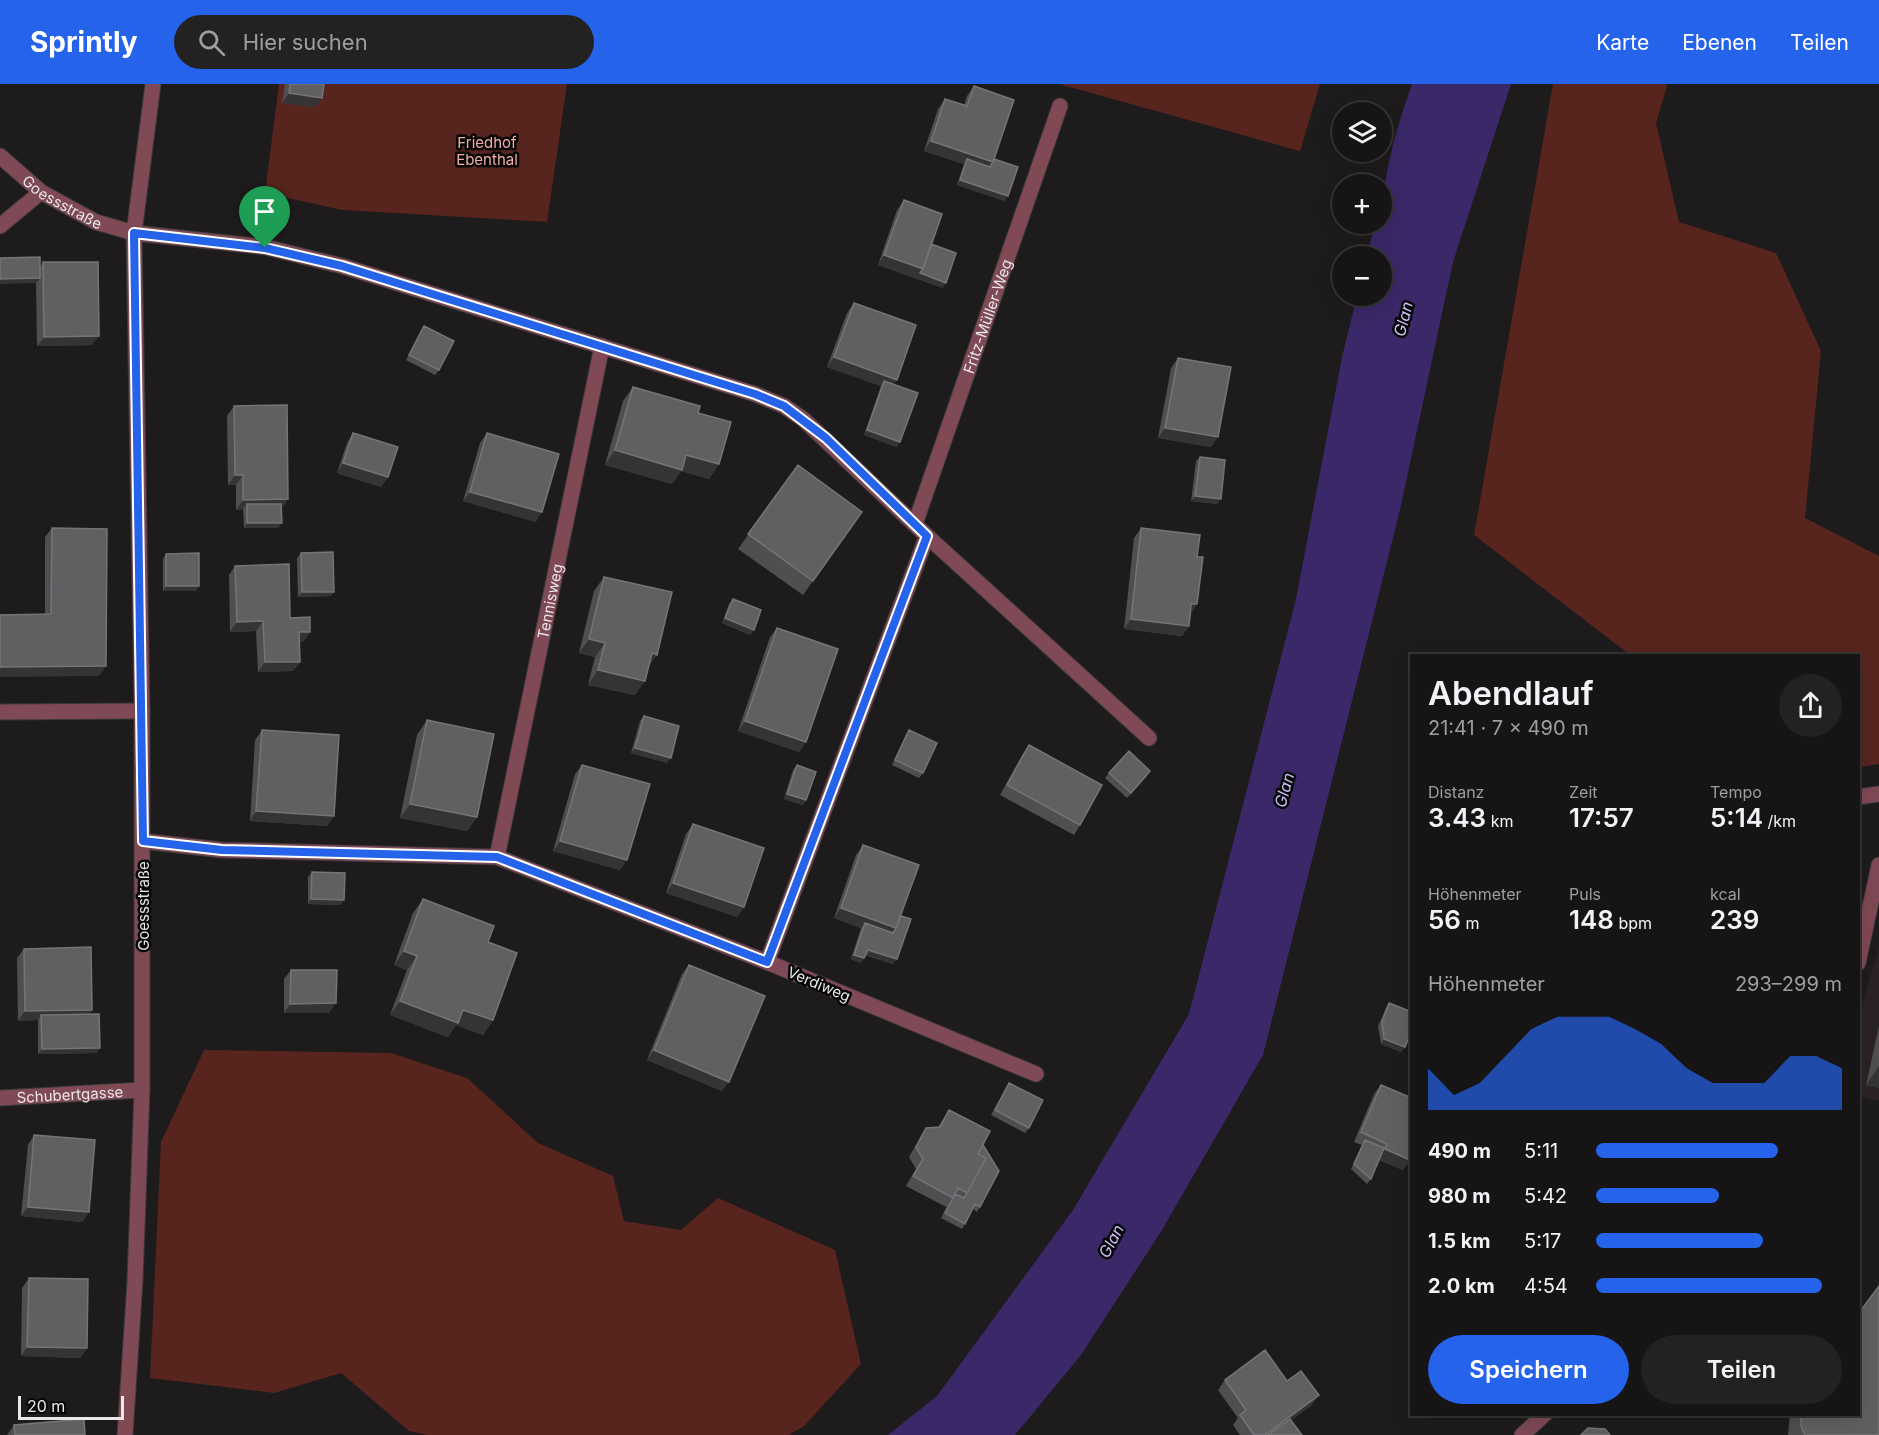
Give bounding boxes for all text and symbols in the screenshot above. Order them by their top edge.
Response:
search box [174,15,594,69]
text: Sprintly [30,25,138,59]
icon: search [195,26,228,59]
text: Hier suchen [243,29,368,55]
text: Karte [1596,30,1649,55]
text: Ebenen [1682,30,1757,55]
text: Teilen [1790,30,1849,55]
map controls [1332,102,1392,306]
button: layers [1332,102,1392,162]
park label: Friedhof Ebenthal [456,133,518,169]
street label: Goessstraße [19,171,104,233]
button: + [1332,174,1392,234]
pin [239,186,290,248]
icon: arrive [248,195,281,228]
button: − [1332,246,1392,306]
street label: Fritz-Müller-Weg [959,256,1016,376]
water label: Glan [1389,300,1417,338]
street label: Tennisweg [533,562,567,641]
text: Abendlauf [1428,673,1594,713]
button: share [1779,674,1842,737]
text: 21:41 · 7 × 490 m [1428,716,1589,740]
water label: Glan [1270,770,1298,810]
text: Distanz [1428,782,1484,802]
text: Zeit [1569,782,1598,802]
text: Tempo [1710,782,1762,802]
text: 3.43 [1428,802,1486,833]
text: 17:57 [1569,802,1634,833]
text: 5:14 [1710,802,1763,833]
text: km [1486,811,1513,831]
text: /km [1763,811,1796,831]
street label: Goessstraße [134,861,153,951]
text: Höhenmeter [1428,884,1522,904]
text: Puls [1569,884,1601,904]
text: kcal [1710,884,1741,904]
text: 56 [1428,904,1461,935]
text: 148 [1569,904,1614,935]
text: 239 [1710,904,1759,935]
text: m [1461,913,1480,933]
text: bpm [1614,913,1652,933]
street label: Verdiweg [785,962,853,1006]
text: Höhenmeter [1428,972,1545,996]
text: 293–299 m [1735,972,1842,996]
street label: Schubertgasse [16,1082,124,1107]
text: 490 m [1428,1139,1491,1163]
text: 5:11 [1524,1139,1558,1163]
text: 980 m [1428,1184,1490,1208]
text: 5:42 [1524,1184,1567,1208]
water label: Glan [1094,1221,1128,1261]
text: 1.5 km [1428,1229,1491,1253]
text: 5:17 [1524,1229,1561,1253]
text: 2.0 km [1428,1274,1495,1298]
text: 4:54 [1524,1274,1568,1298]
button: Speichern [1428,1335,1629,1404]
button: Teilen [1641,1335,1842,1404]
scale bar [18,1393,124,1420]
text: 20 m [27,1396,65,1416]

